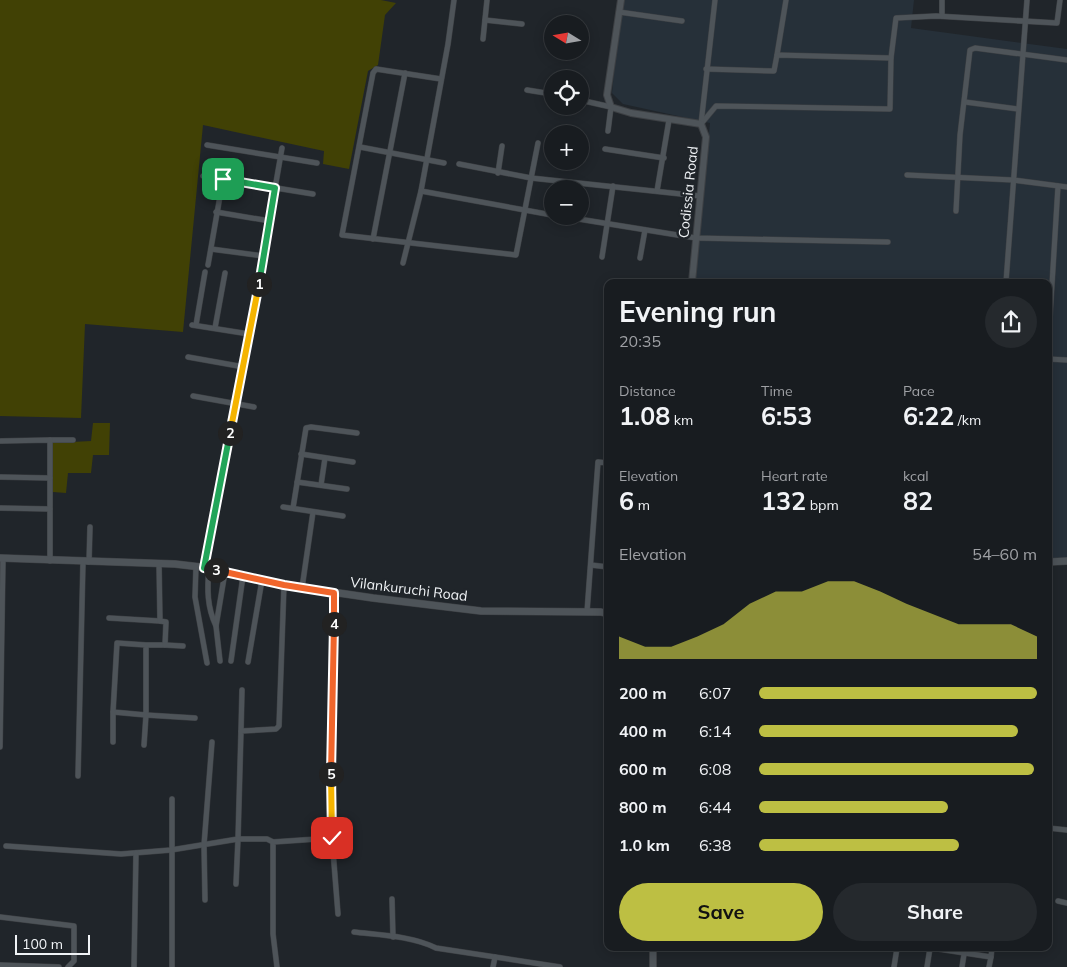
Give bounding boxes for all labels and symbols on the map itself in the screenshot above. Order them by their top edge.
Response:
north arrow [544,15,589,60]
street label: Codissia Road [674,145,702,239]
pin [202,158,244,200]
pin: 1 [246,272,272,296]
pin: 2 [218,420,242,446]
pin: 3 [204,558,228,582]
street label: Vilankuruchi Road [349,573,469,605]
pin: 4 [322,612,346,636]
pin: 5 [318,762,344,786]
pin [311,817,353,859]
scale bar [15,932,90,955]

